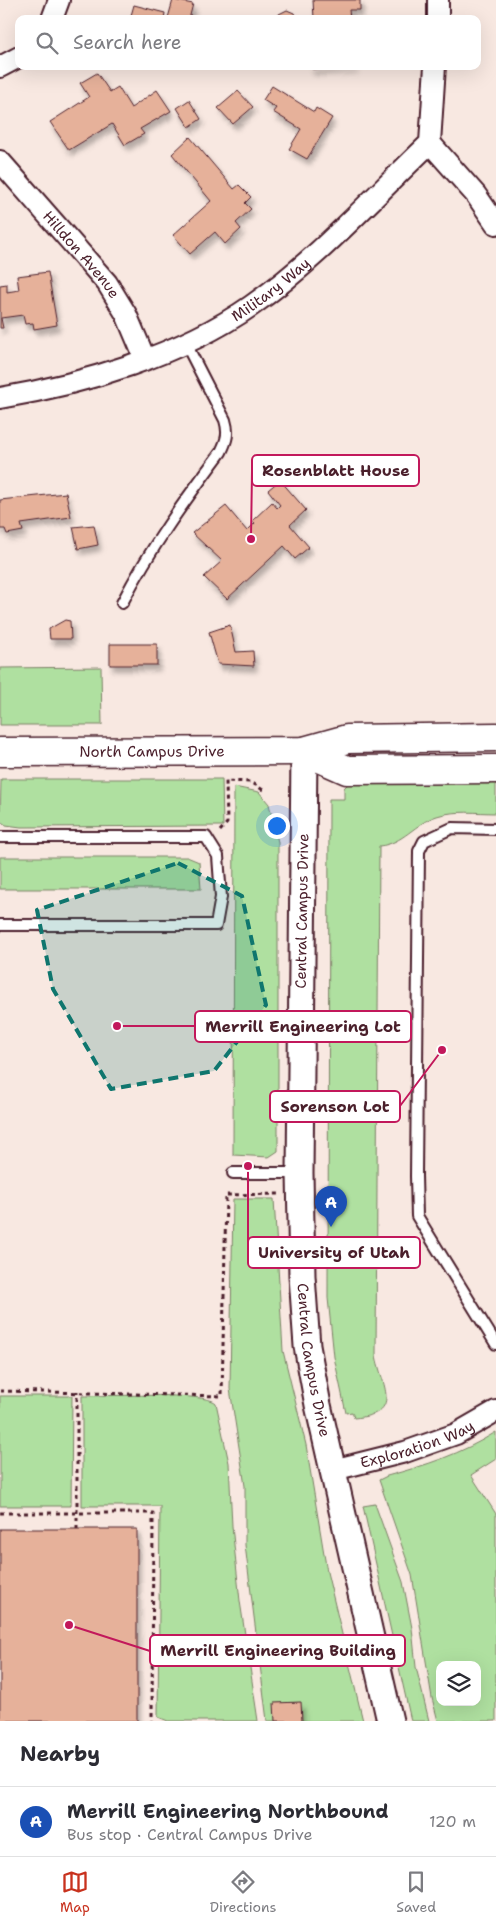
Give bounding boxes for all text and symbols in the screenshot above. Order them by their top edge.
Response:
search box [15,15,481,70]
icon: search [33,29,61,57]
text: Search here [73,30,182,55]
street label: Hilldon Avenue [38,207,124,302]
street label: Military Way [228,253,315,326]
callout: Rosenblatt House [252,455,419,486]
text: Rosenblatt House [262,460,410,481]
street label: North Campus Drive [79,741,225,762]
your location [264,813,290,839]
street label: Central Campus Drive [291,833,313,989]
callout: Merrill Engineering Lot [195,1011,411,1042]
text: Merrill Engineering Lot [205,1016,401,1037]
callout: Sorenson Lot [270,1091,400,1122]
text: Sorenson Lot [280,1096,390,1117]
pin: A [315,1186,347,1227]
callout: University of Utah [248,1237,420,1268]
text: University of Utah [258,1242,410,1263]
street label: Central Campus Drive [293,1283,335,1439]
street label: Exploration Way [358,1416,478,1473]
callout: Merrill Engineering Building [150,1635,405,1666]
text: Merrill Engineering Building [160,1640,396,1661]
map controls [436,1661,481,1706]
button: layers [436,1661,481,1706]
text: Nearby [20,1740,100,1768]
text: Merrill Engineering Northbound [67,1799,389,1824]
text: A [30,1811,42,1832]
text: 120 m [429,1811,476,1832]
text: Bus stop · Central Campus Drive [67,1824,313,1845]
tab: Map [60,1868,90,1916]
tab: Directions [210,1868,276,1916]
tab: Saved [396,1868,436,1916]

